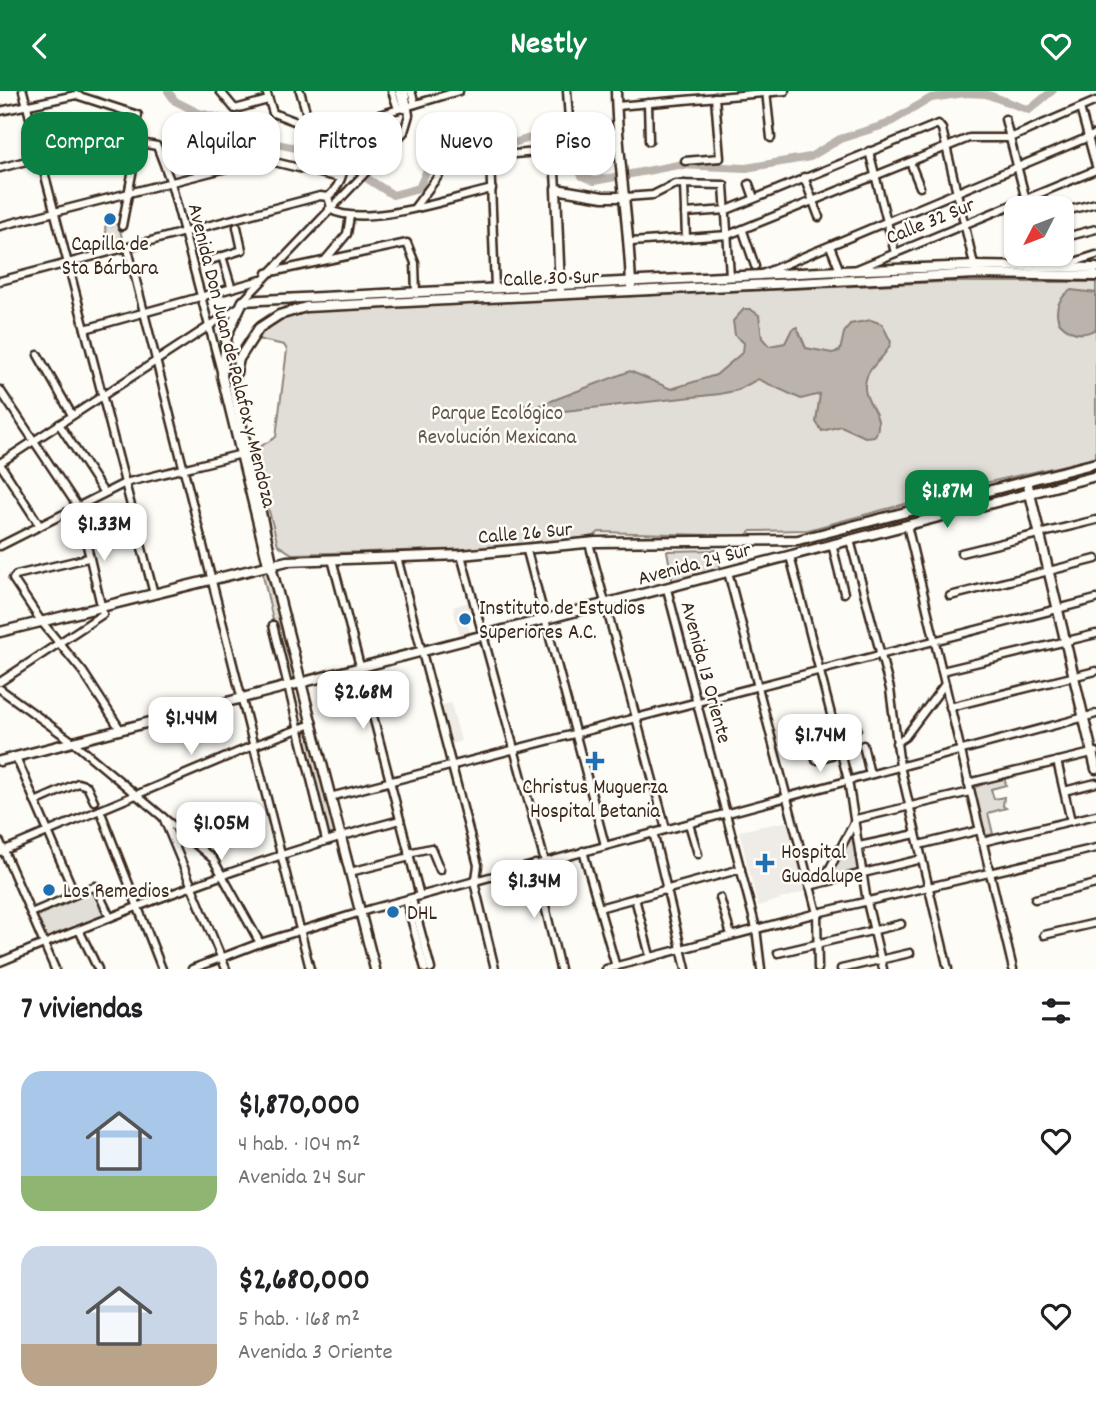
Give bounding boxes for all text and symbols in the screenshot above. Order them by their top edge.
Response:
text: Nestly [510,23,586,69]
icon: back [21,27,59,65]
icon: heart [1037,27,1075,65]
chip: Comprar [21,112,148,175]
chip: Alquilar [162,112,280,175]
chip: Filtros [294,112,402,175]
chip: Nuevo [416,112,517,175]
chip: Piso [531,112,615,175]
street label: Calle 32 Sur [882,191,980,254]
north arrow [1004,196,1074,266]
map controls [1004,196,1074,266]
street label: Avenida Don Juan de Palafox y Mendoza [178,201,283,512]
marker: Capilla de Sta Bárbara [102,211,118,227]
place label: Capilla de Sta Bárbara [62,231,159,285]
street label: Calle 30 Sur [503,263,600,297]
park label: Parque Ecológico Revolución Mexicana [418,400,578,454]
pin: $1.87M [890,471,1004,530]
text: $1.87M [921,476,973,509]
pin: $1.33M [47,503,161,563]
text: $1.33M [77,509,131,542]
street label: Calle 26 Sur [477,516,574,554]
street label: Avenida 24 Sur [635,536,755,595]
place label: Instituto de Estudios Superiores A.C. [479,595,645,649]
street label: Avenida 13 Oriente [671,598,737,747]
marker: Instituto de Estudios Superiores A.C. [457,611,473,627]
pin: $2.68M [306,671,420,731]
text: $2.68M [333,677,393,710]
pin: $1.44M [134,697,248,757]
text: $1.44M [164,703,218,736]
pin: $1.74M [763,715,877,774]
text: $1.74M [794,720,846,753]
marker: Christus Muguerza Hospital Betania [585,751,605,771]
place label: Christus Muguerza Hospital Betania [522,774,669,828]
pin: $1.05M [164,803,278,862]
text: $1.05M [192,808,250,841]
place label: Hospital Guadalupe [781,839,863,893]
marker: Hospital Guadalupe [755,853,775,873]
pin: $1.34M [477,861,591,920]
text: $1.34M [507,866,561,899]
place label: Los Remedios [63,878,170,908]
marker: Los Remedios [41,882,57,898]
place label: DHL [407,900,438,930]
marker: DHL [385,904,401,920]
text: 7 viviendas [21,990,143,1033]
icon: filters [1037,992,1075,1030]
text: $1,870,000 [238,1086,360,1129]
icon: home [77,1099,161,1183]
icon: heart [1037,1122,1075,1160]
text: 4 hab. · 104 m² [238,1129,360,1162]
text: Avenida 24 Sur [238,1162,365,1195]
text: $2,680,000 [238,1261,370,1304]
icon: home [77,1274,161,1358]
icon: heart [1037,1297,1075,1335]
text: 5 hab. · 168 m² [238,1304,360,1337]
text: Avenida 3 Oriente [238,1337,393,1370]

